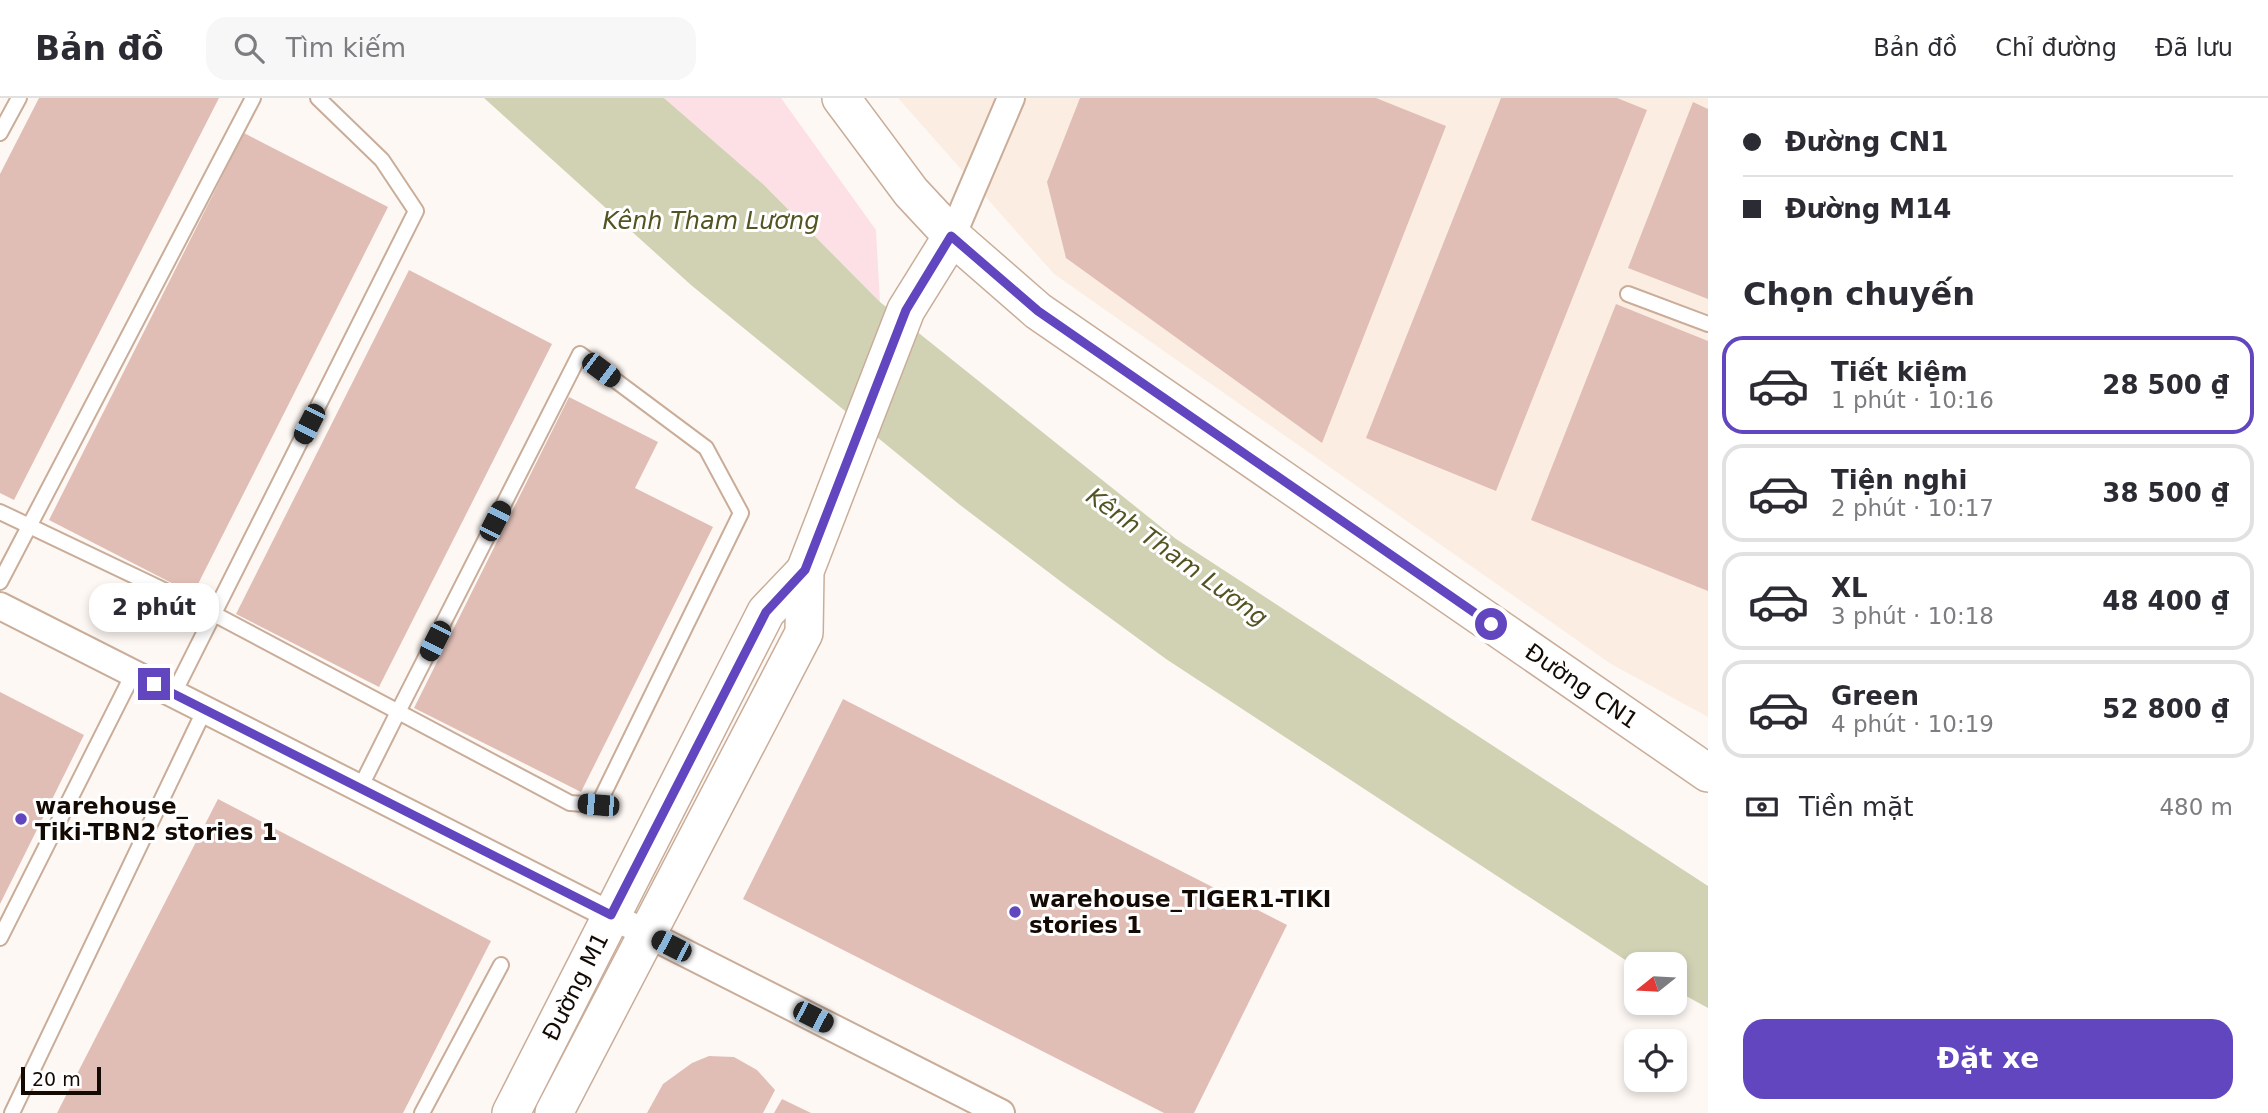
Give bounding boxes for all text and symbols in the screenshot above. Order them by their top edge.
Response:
search box [206,17,696,80]
text: Bản đồ [35,29,164,68]
icon: search [230,29,268,67]
text: Tìm kiếm [286,33,406,63]
text: Bản đồ [1873,34,1957,62]
text: Chỉ đường [1995,34,2117,62]
text: Đã lưu [2155,34,2233,62]
text: Đường CN1 [1785,127,1948,157]
text: Đường M14 [1785,194,1951,224]
water label: Kênh Tham Lương [603,207,820,235]
text: Chọn chuyến [1743,275,1975,313]
car [578,349,625,391]
icon: car [1747,354,1810,417]
text: Tiết kiệm [1831,357,1968,387]
text: 28 500 ₫ [2102,370,2229,400]
text: 1 phút · 10:16 [1831,387,1994,413]
car [291,401,328,447]
icon: car [1747,462,1810,525]
text: Tiện nghi [1831,465,1967,495]
text: 38 500 ₫ [2102,478,2229,508]
water label: Kênh Tham Lương [1081,482,1273,632]
text: 2 phút · 10:17 [1831,495,1994,521]
car [477,498,514,544]
icon: car [1747,570,1810,633]
text: XL [1831,573,1868,603]
callout: 2 phút [89,582,219,632]
text: 48 400 ₫ [2102,586,2229,616]
text: 2 phút [112,594,196,620]
text: 3 phút · 10:18 [1831,603,1994,629]
route start [1475,608,1507,640]
car [417,618,454,664]
street label: Đường CN1 [1521,638,1643,734]
route end [138,668,170,700]
icon: car [1747,678,1810,741]
text: Green [1831,681,1919,711]
text: 52 800 ₫ [2102,694,2229,724]
text: 4 phút · 10:19 [1831,711,1994,737]
icon: cash [1743,788,1781,826]
text: Tiền mặt [1799,792,1914,822]
place label: warehouse_ Tiki-TBN2 stories 1 [35,793,277,845]
car [577,793,620,817]
text: 480 m [2159,794,2233,820]
marker: warehouse_ Tiki-TBN2 stories 1 [13,811,29,827]
place label: warehouse_TIGER1-TIKI stories 1 [1029,886,1331,938]
marker: warehouse_TIGER1-TIKI stories 1 [1007,904,1023,920]
car [648,927,695,965]
street label: Đường M1 [537,928,614,1045]
north arrow [1624,952,1687,1015]
map controls [1624,952,1687,1092]
car [790,998,837,1036]
button: Đặt xe [1743,1019,2233,1099]
button: locate [1624,1029,1687,1092]
scale bar [21,1064,102,1096]
text: 20 m [32,1068,81,1090]

